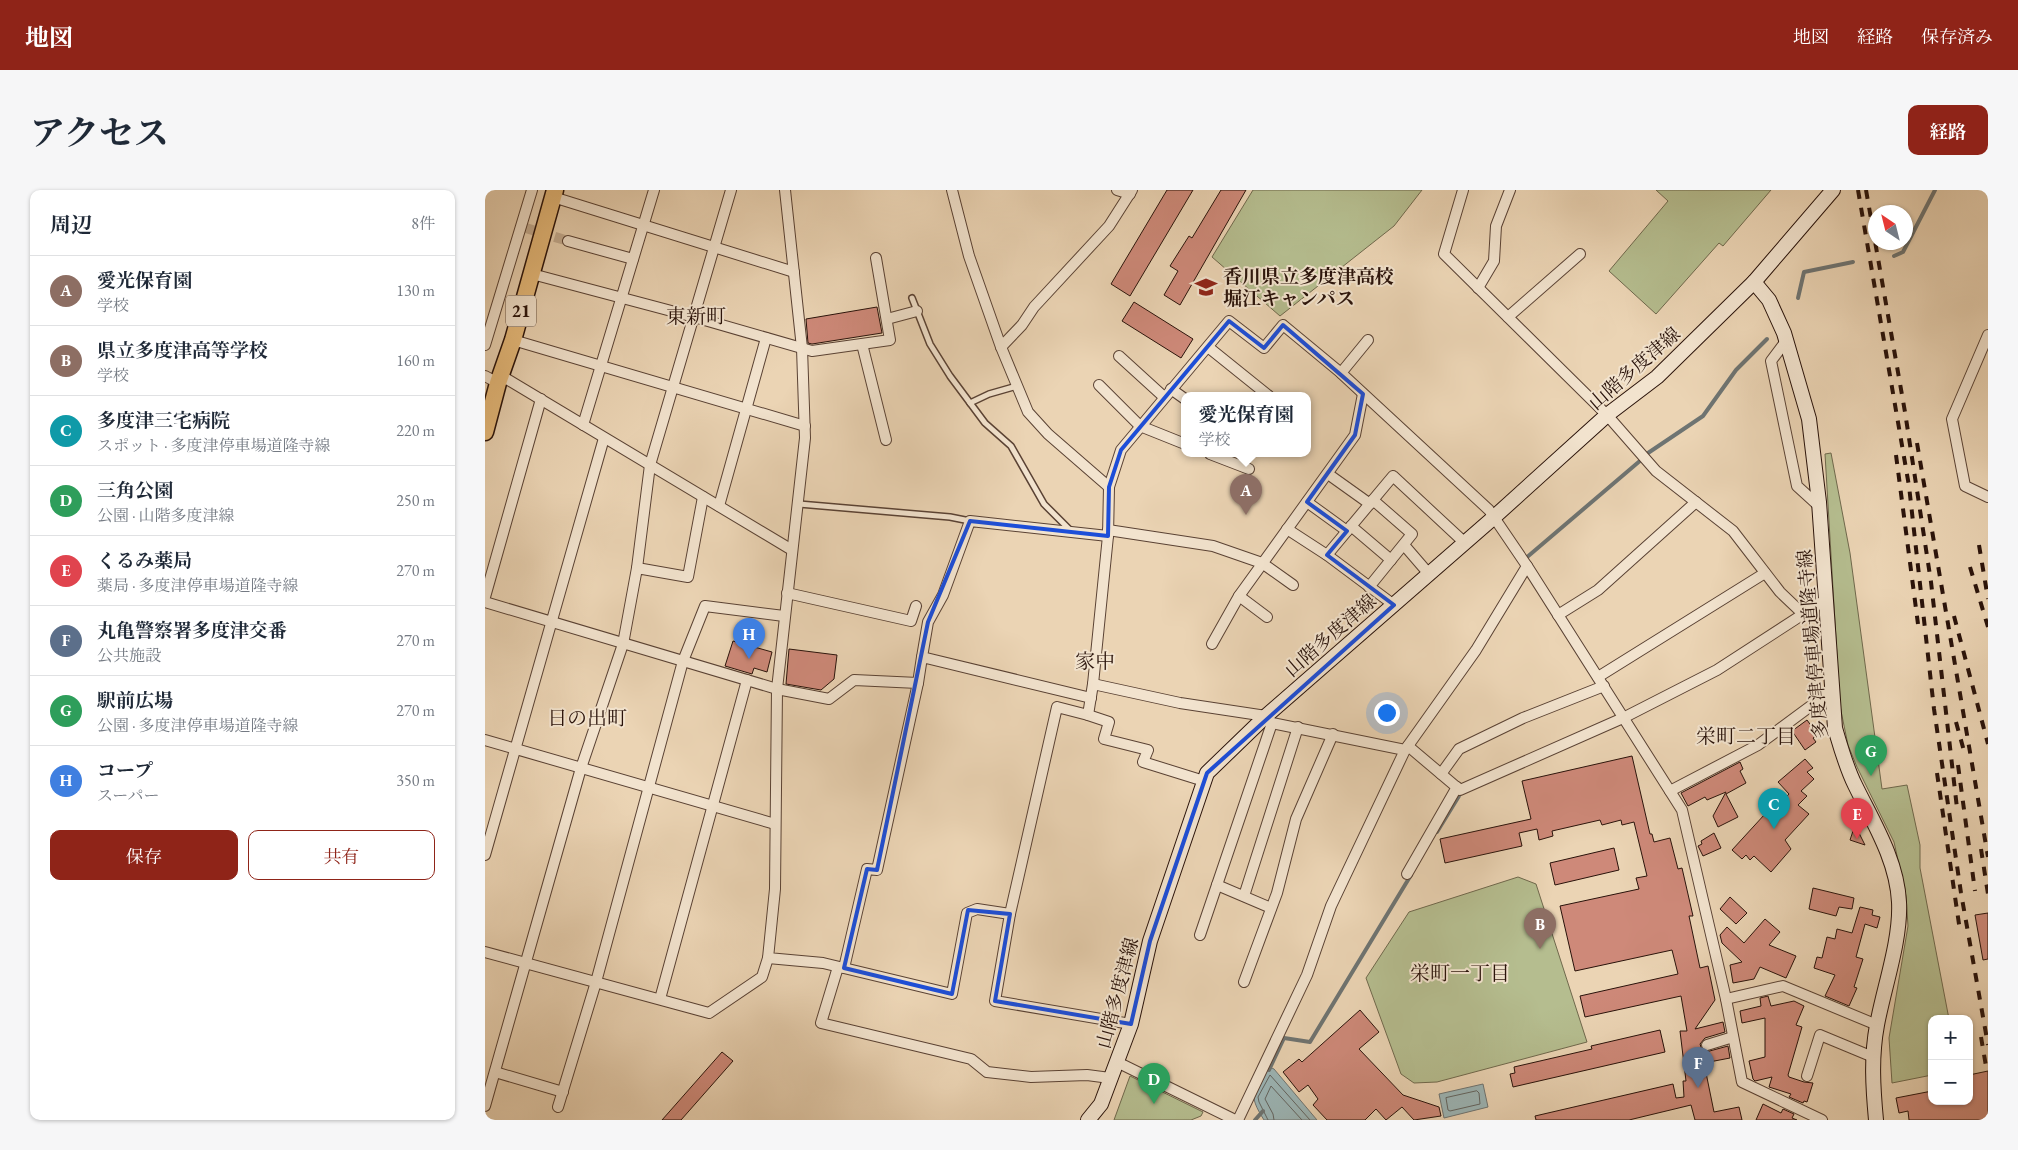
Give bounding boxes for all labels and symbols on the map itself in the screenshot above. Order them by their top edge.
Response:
north arrow [1868,205,1913,250]
place label: 香川県立多度津高校 堀江キャンパス [1223,264,1394,311]
school or university icon: 香川県立多度津高校 堀江キャンパス [1193,274,1219,300]
road number: 21 [506,295,536,326]
district label: 東新町 [666,303,726,329]
street label: 山階多度津線 [1583,322,1686,415]
pin: A [1230,474,1262,515]
street label: 多度津停車場道隆寺線 [1792,548,1833,740]
street label: 山階多度津線 [1279,589,1382,682]
pin: H [733,618,765,659]
district label: 家中 [1075,648,1115,674]
your location [1374,700,1400,726]
district label: 日の出町 [547,705,627,731]
district label: 栄町二丁目 [1696,723,1796,749]
pin: G [1855,735,1887,776]
pin: C [1758,788,1790,829]
pin: E [1841,798,1873,839]
pin: B [1524,908,1556,949]
street label: 山階多度津線 [1091,935,1144,1051]
district label: 栄町一丁目 [1410,960,1510,986]
pin: F [1682,1047,1714,1088]
pin: D [1138,1063,1170,1104]

